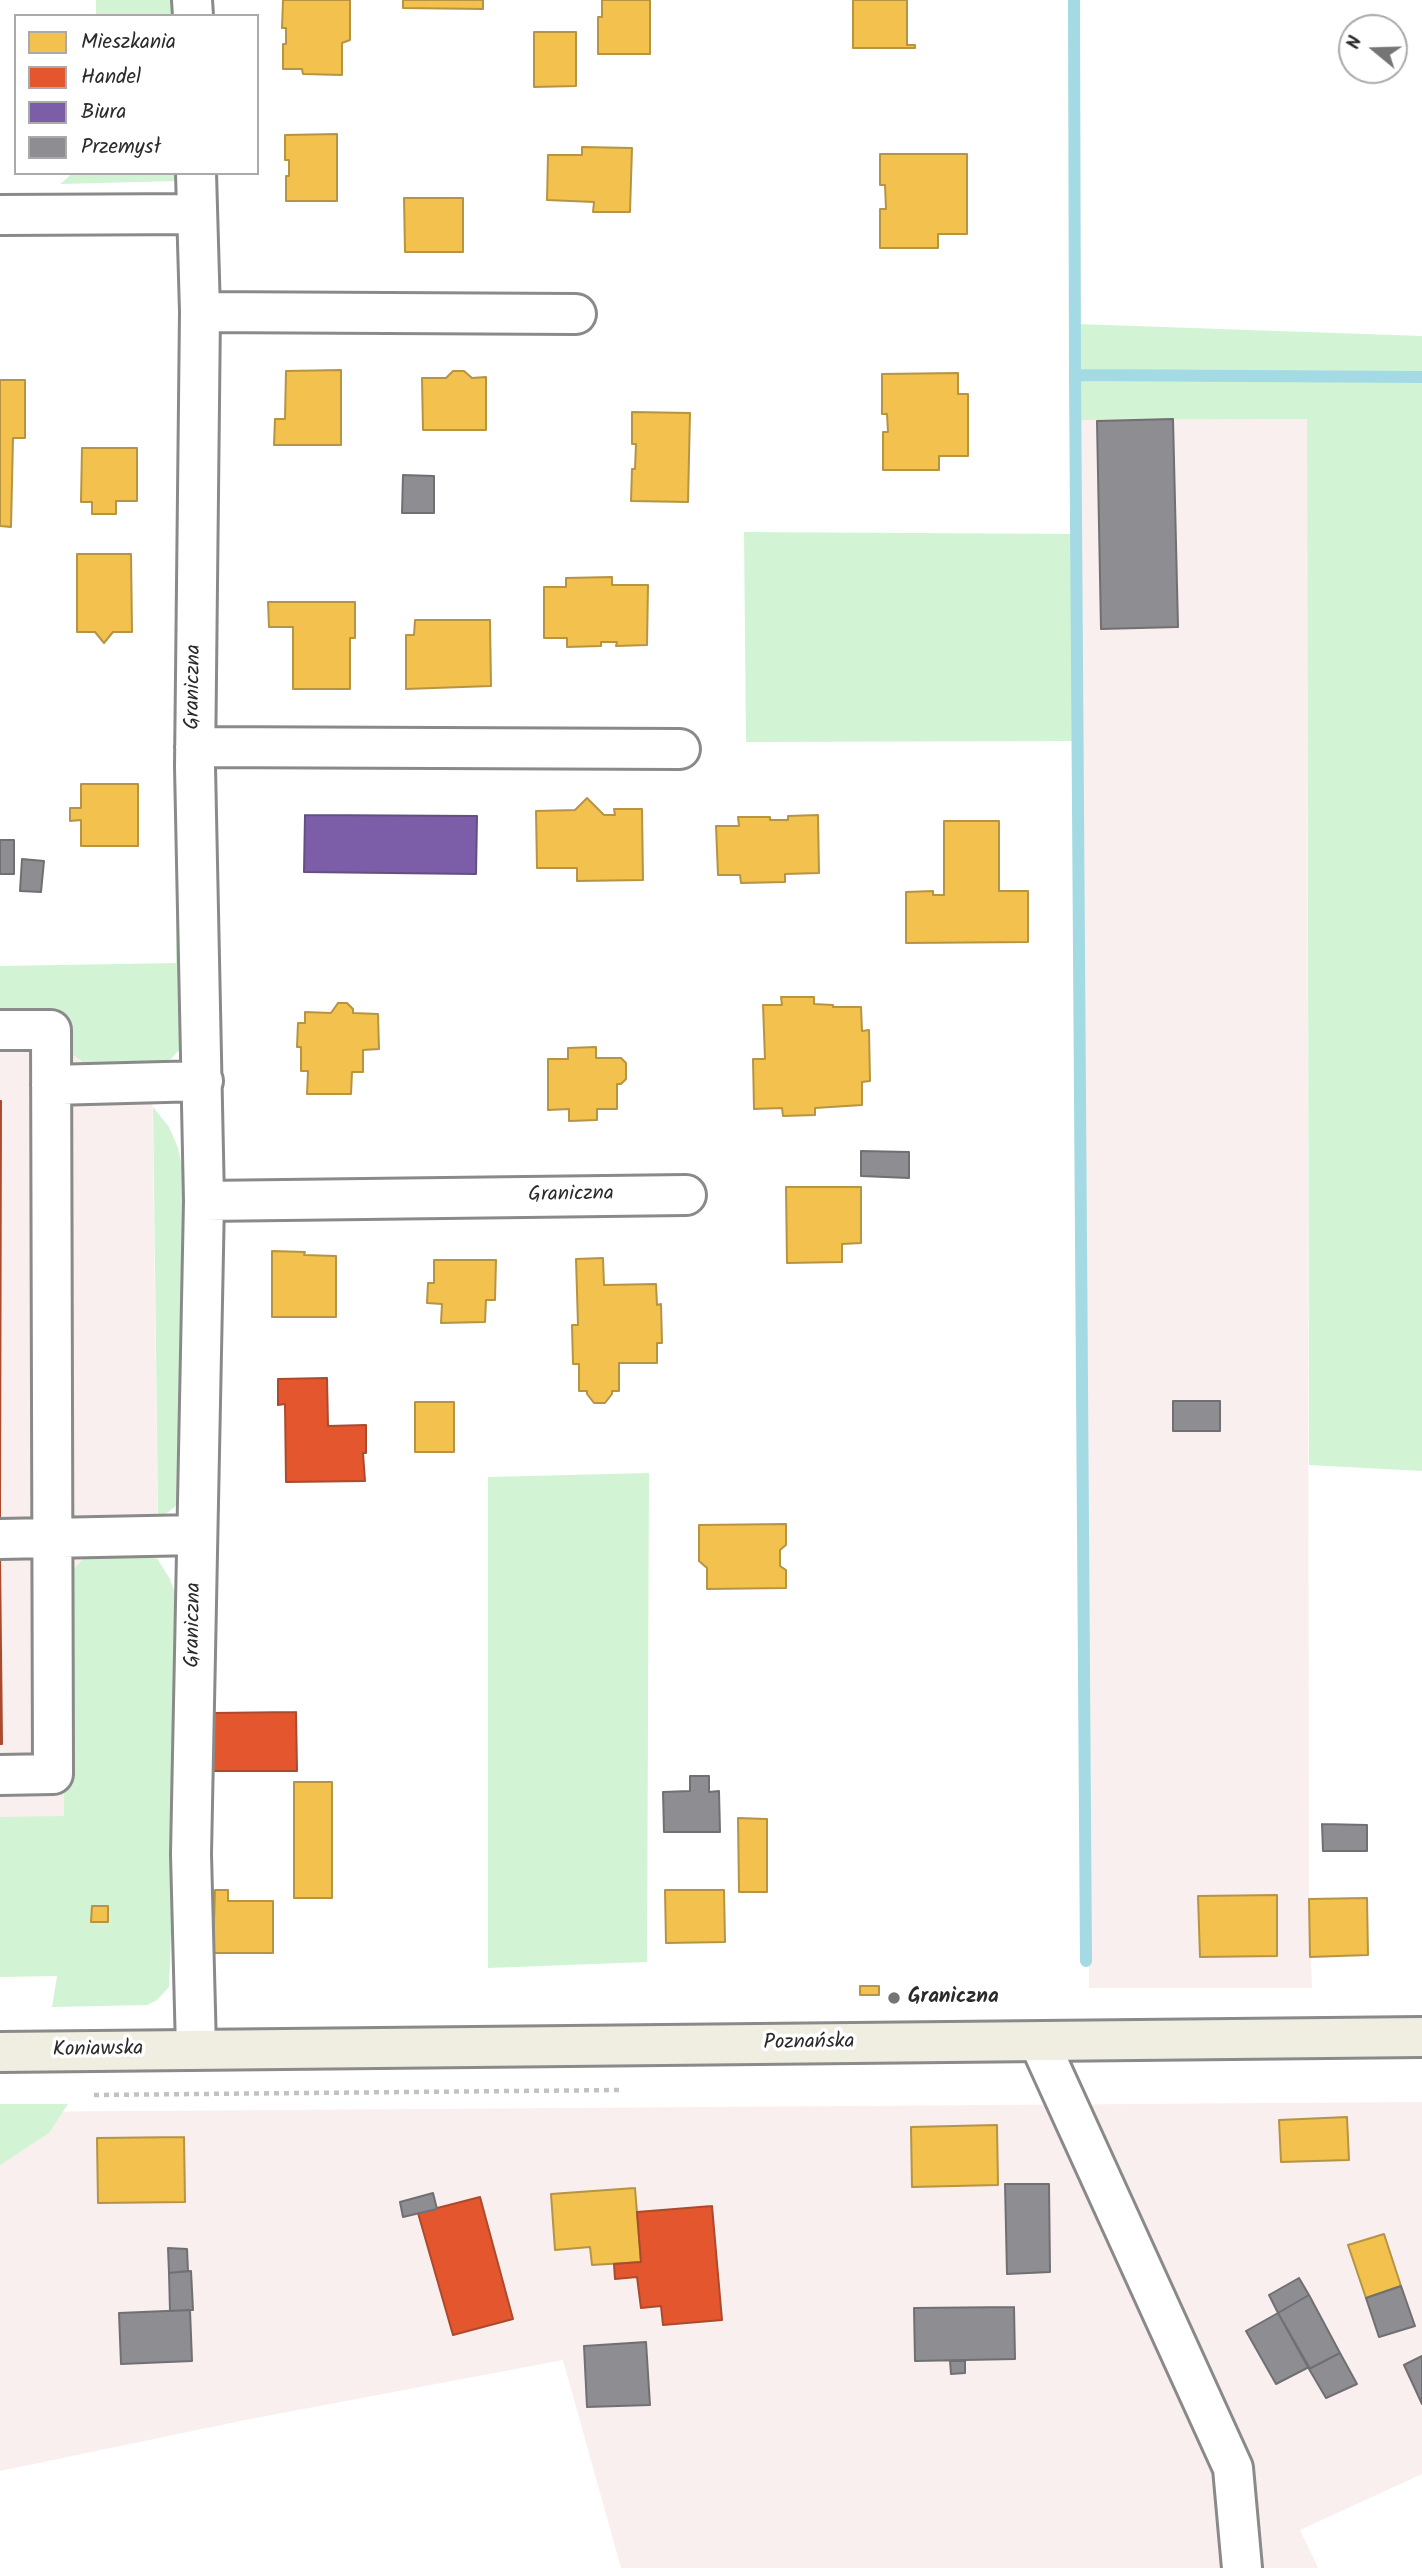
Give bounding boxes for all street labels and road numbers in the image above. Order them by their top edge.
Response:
street label: Graniczna [182,644,208,730]
street label: Graniczna [528,1183,614,1209]
street label: Graniczna [182,1582,208,1668]
street label: Poznańska [763,2031,855,2057]
street label: Koniawska [52,2038,144,2064]

